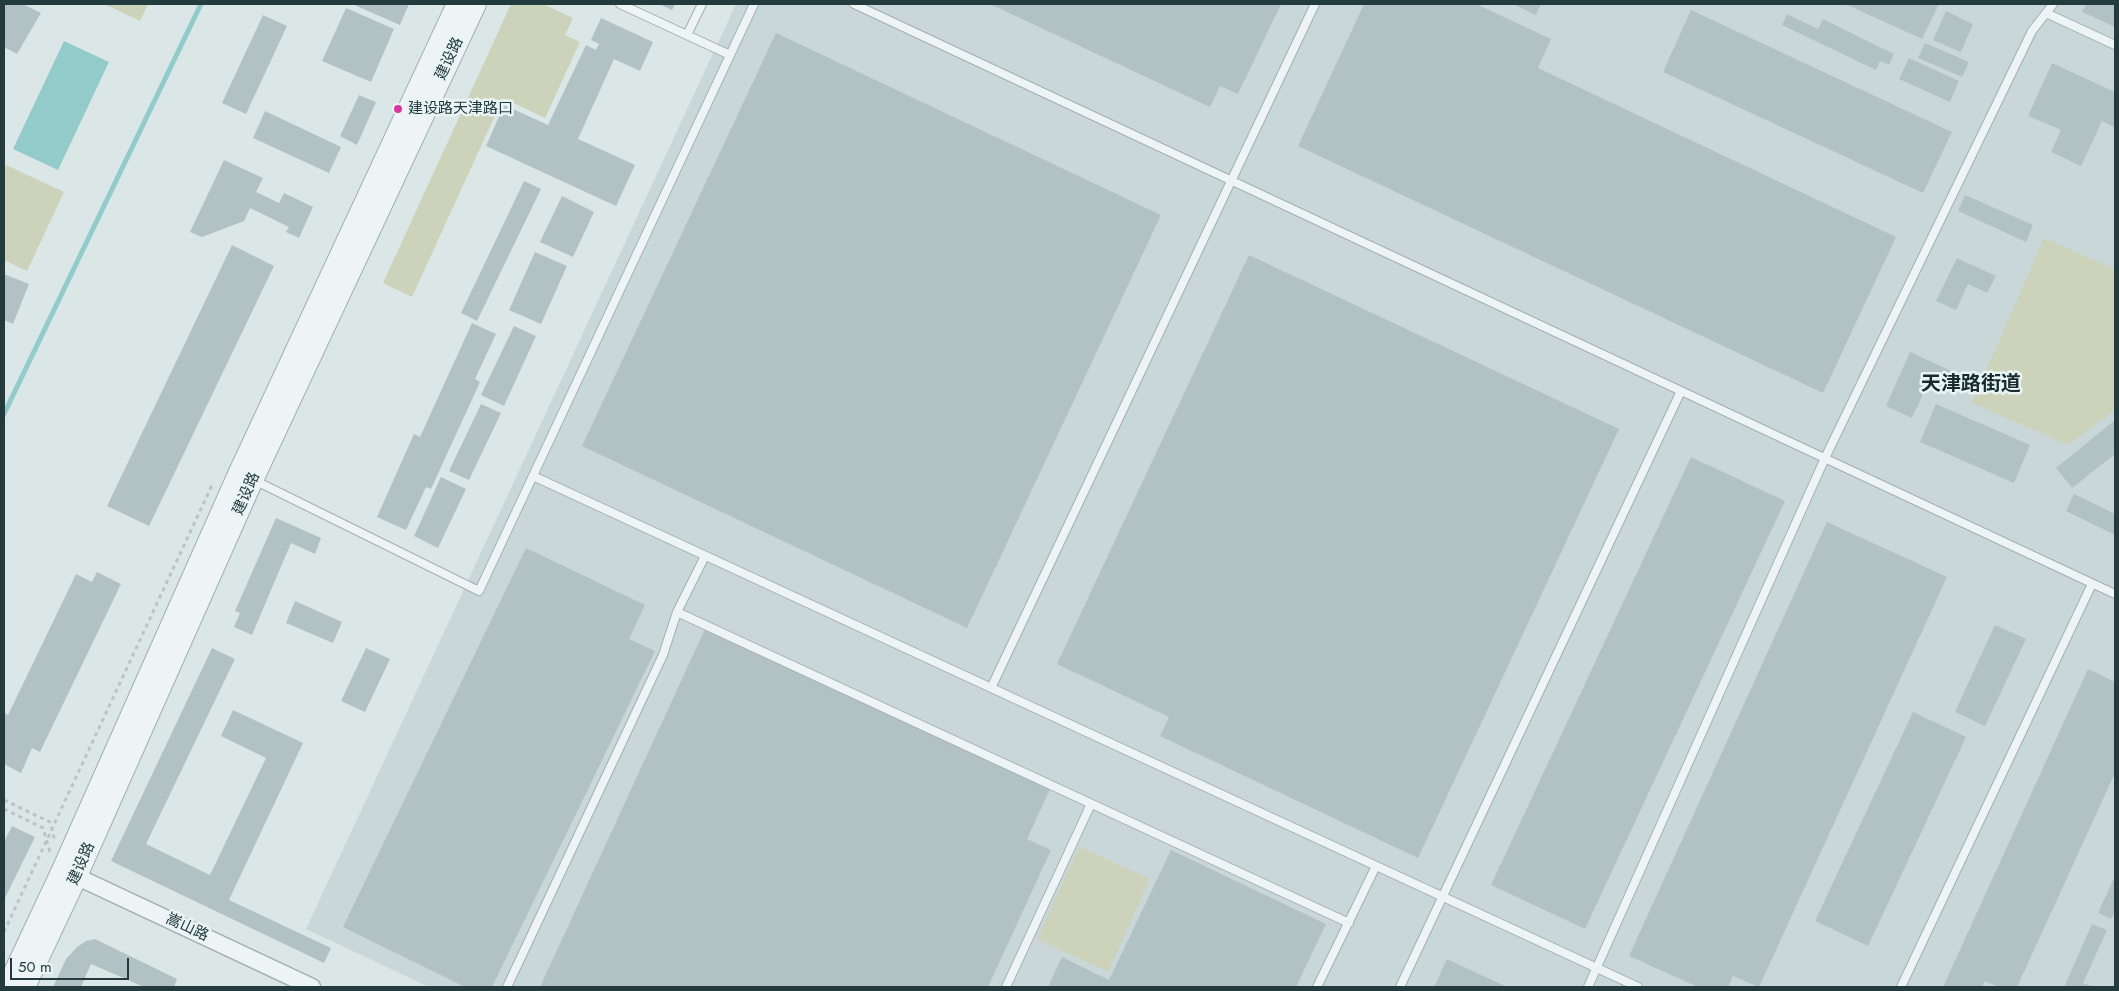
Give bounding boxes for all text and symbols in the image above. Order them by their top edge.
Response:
street label: 建设路 [432,35,468,83]
place label: 建设路天津路口 [408,100,513,118]
marker: 建设路天津路口 [392,103,404,115]
district label: 天津路街道 [1921,373,2021,397]
street label: 建设路 [230,470,264,518]
street label: 建设路 [65,840,99,888]
street label: 嵩山路 [163,910,211,946]
scale bar [12,948,131,980]
text: 50 m [18,956,52,978]

